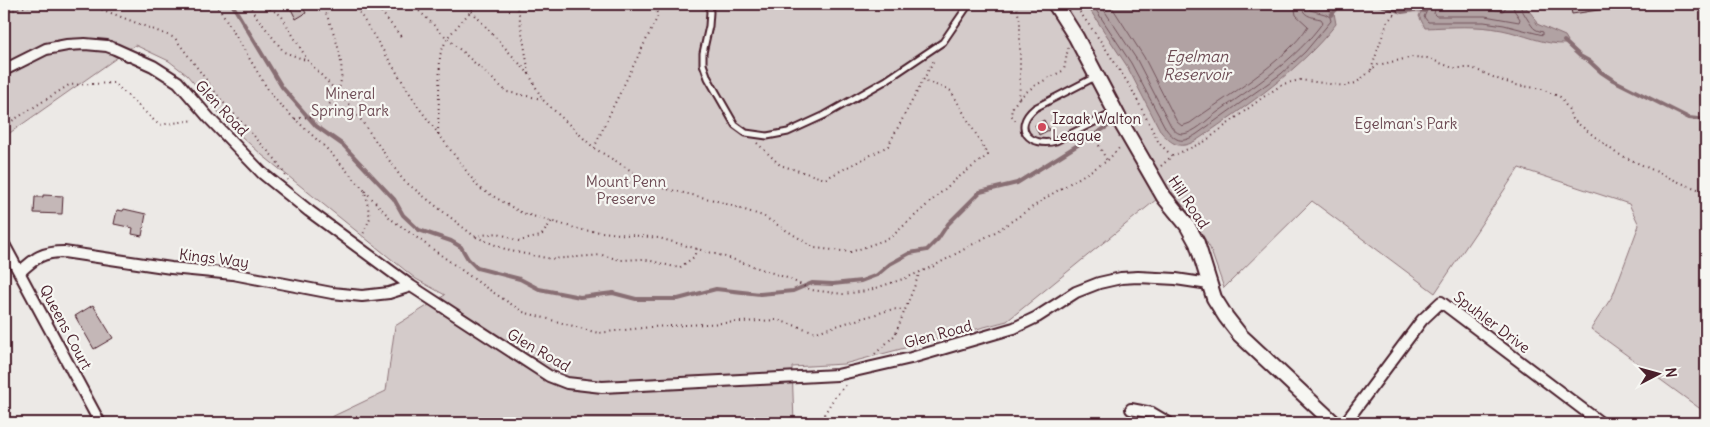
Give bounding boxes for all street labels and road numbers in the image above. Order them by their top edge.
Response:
street label: Glen Road [191,76,253,140]
street label: Hill Road [1164,172,1214,232]
street label: Kings Way [178,244,250,272]
street label: Queens Court [36,281,96,373]
street label: Spuhler Drive [1450,287,1534,357]
street label: Glen Road [902,316,974,352]
street label: Glen Road [504,324,574,376]

